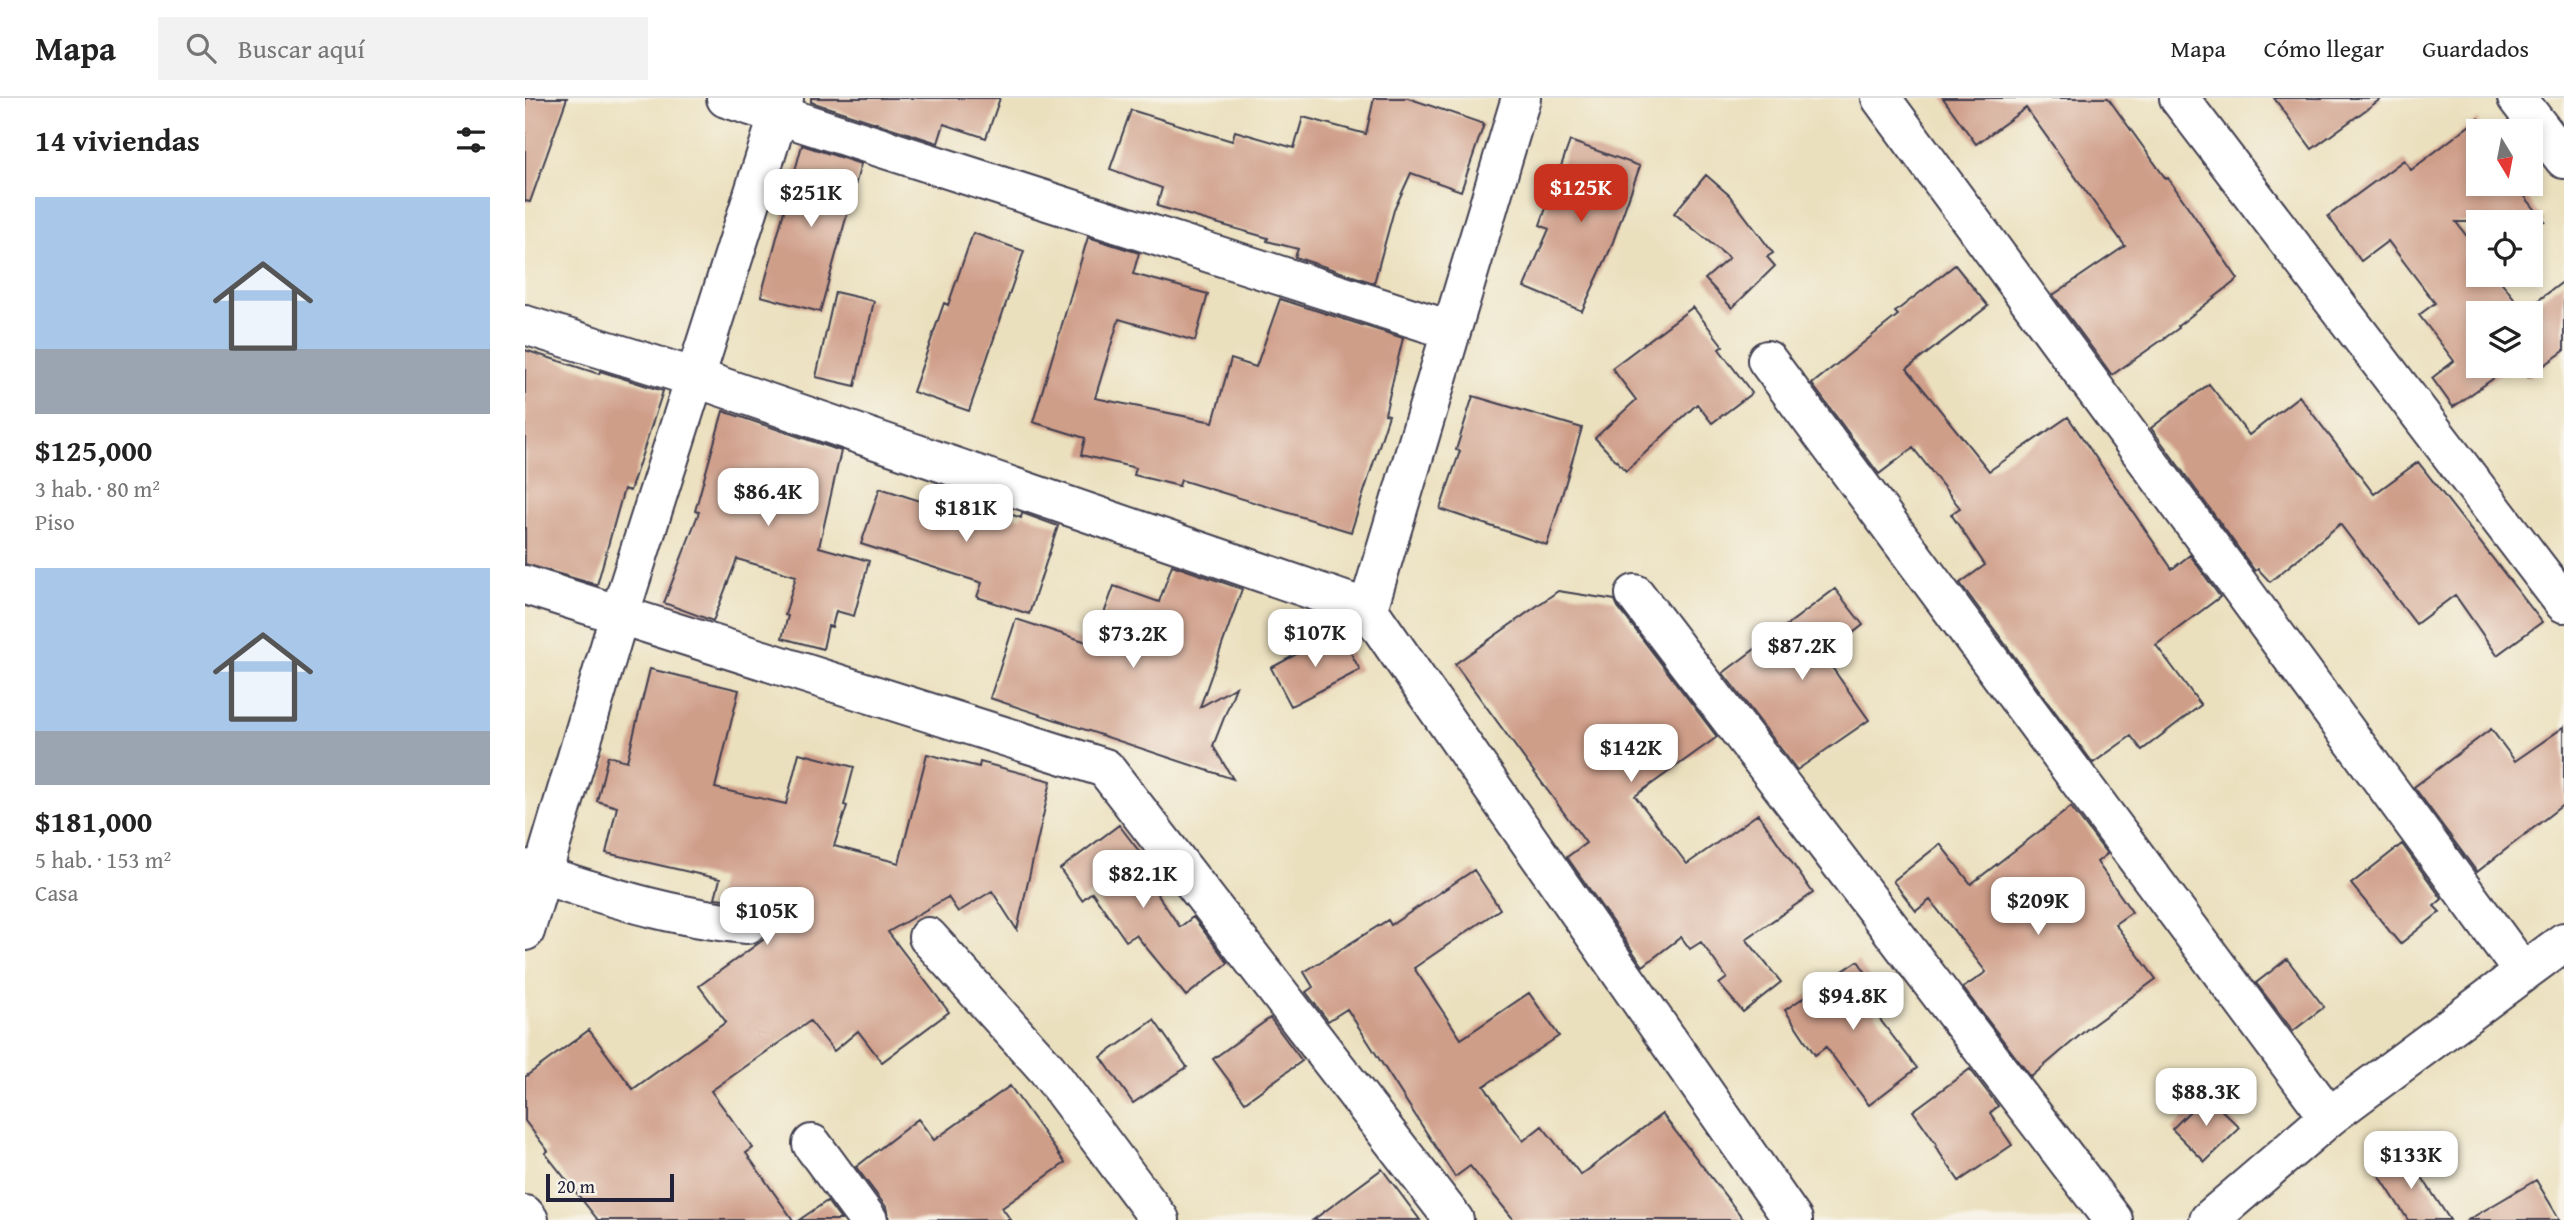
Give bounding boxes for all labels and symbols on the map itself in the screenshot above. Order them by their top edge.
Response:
north arrow [2466,119,2543,196]
pin: $125K [1532,164,1630,224]
pin: $251K [762,170,860,229]
pin: $86.4K [711,468,825,528]
pin: $181K [917,484,1015,544]
pin: $73.2K [1076,610,1190,670]
pin: $107K [1266,610,1364,669]
pin: $87.2K [1745,622,1859,682]
pin: $142K [1582,724,1680,784]
pin: $82.1K [1086,850,1200,910]
pin: $209K [1989,878,2087,937]
pin: $105K [718,888,816,947]
pin: $94.8K [1796,972,1910,1032]
pin: $88.3K [2149,1068,2263,1128]
pin: $133K [2362,1132,2460,1191]
scale bar [546,1171,674,1203]

